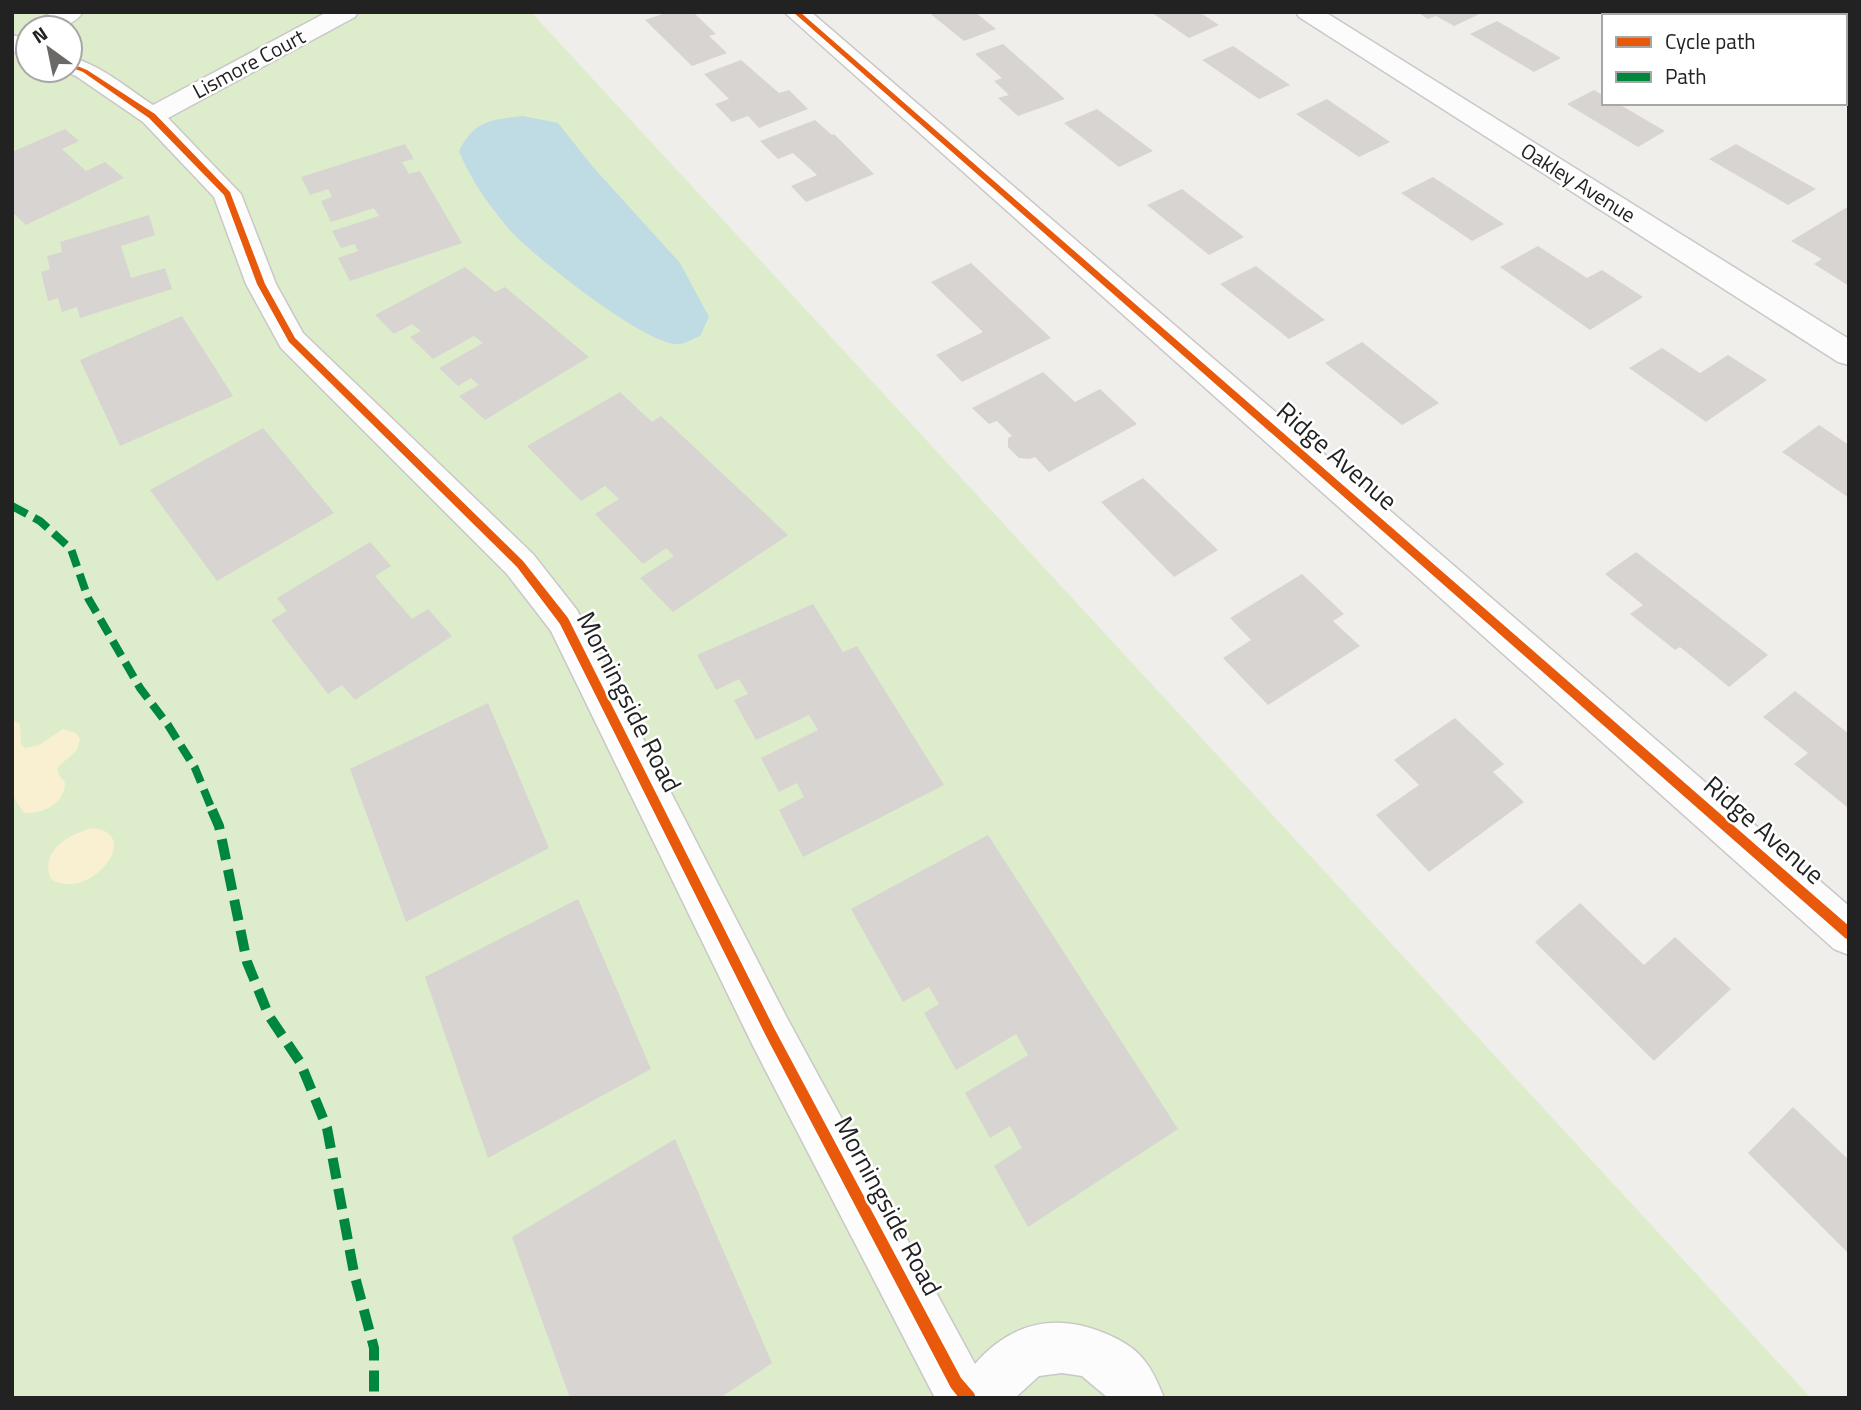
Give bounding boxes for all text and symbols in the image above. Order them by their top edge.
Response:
north arrow [14,14,84,84]
legend [1602,14,1847,105]
text: N [26,19,53,50]
street label: Lismore Court [187,20,311,106]
text: Cycle path [1665,25,1756,57]
text: Path [1665,60,1707,92]
street label: Oakley Avenue [1515,134,1642,230]
street label: Ridge Avenue [1268,392,1406,519]
street label: Morningside Road [567,605,692,799]
street label: Ridge Avenue [1695,766,1833,893]
street label: Morningside Road [825,1109,952,1302]

